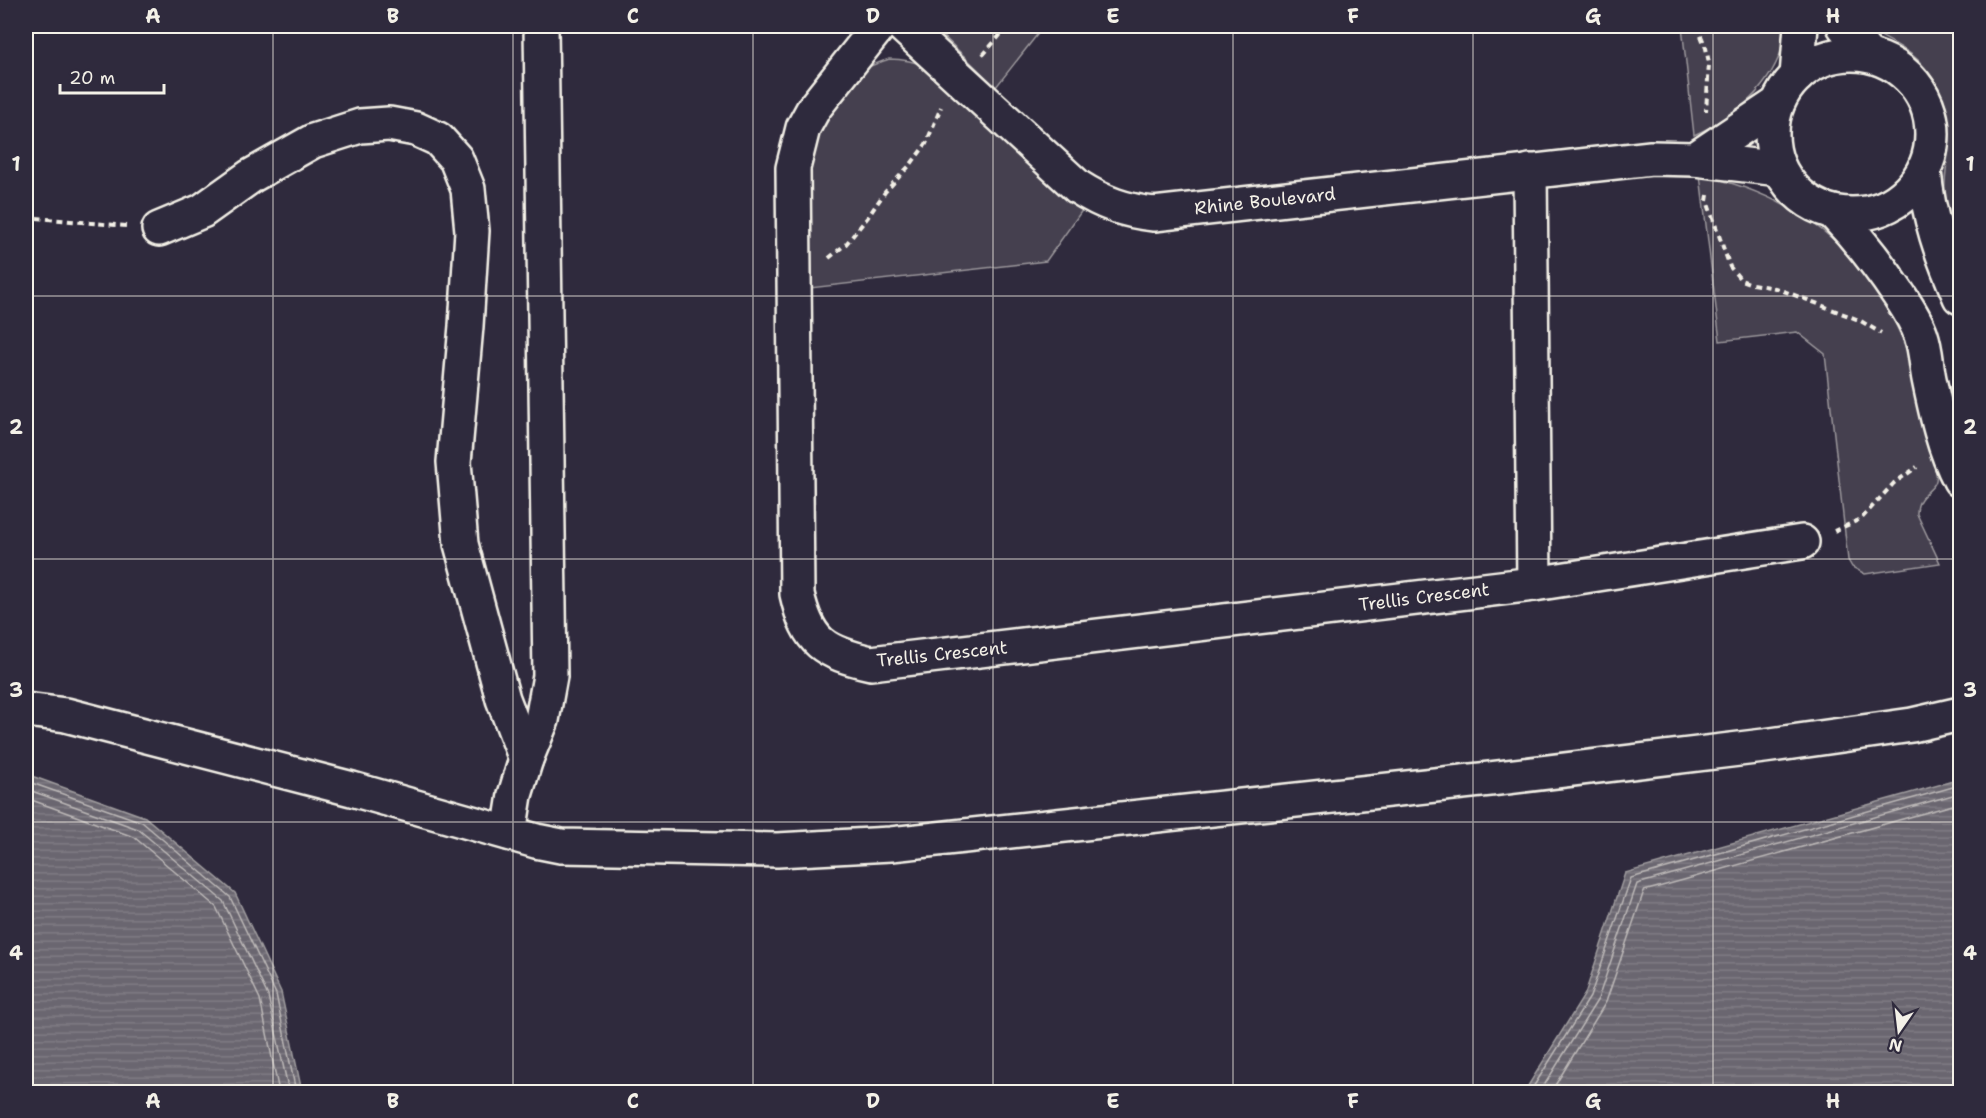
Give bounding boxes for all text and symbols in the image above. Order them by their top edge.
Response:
text: A [145,3,161,29]
text: B [387,3,399,29]
text: C [627,3,639,29]
text: D [866,3,880,29]
text: E [1106,3,1120,29]
text: F [1347,3,1359,29]
text: G [1585,3,1601,29]
text: H [1826,3,1840,29]
scale bar [60,57,164,95]
text: 20 m [69,66,115,90]
text: 1 [11,151,21,177]
text: 1 [1965,151,1975,177]
street label: Rhine Boulevard [1193,182,1337,220]
text: 2 [9,414,23,440]
text: 2 [1963,414,1977,440]
street label: Trellis Crescent [1357,577,1491,617]
street label: Trellis Crescent [875,635,1009,673]
text: 3 [9,677,23,703]
text: 3 [1963,677,1977,703]
text: 4 [9,940,23,966]
text: 4 [1963,940,1977,966]
north arrow [1869,1001,1929,1061]
text: N [1887,1033,1904,1057]
text: A [145,1088,161,1114]
text: B [387,1088,399,1114]
text: C [627,1088,639,1114]
text: D [866,1088,880,1114]
text: E [1106,1088,1120,1114]
text: F [1347,1088,1359,1114]
text: G [1585,1088,1601,1114]
text: H [1826,1088,1840,1114]

